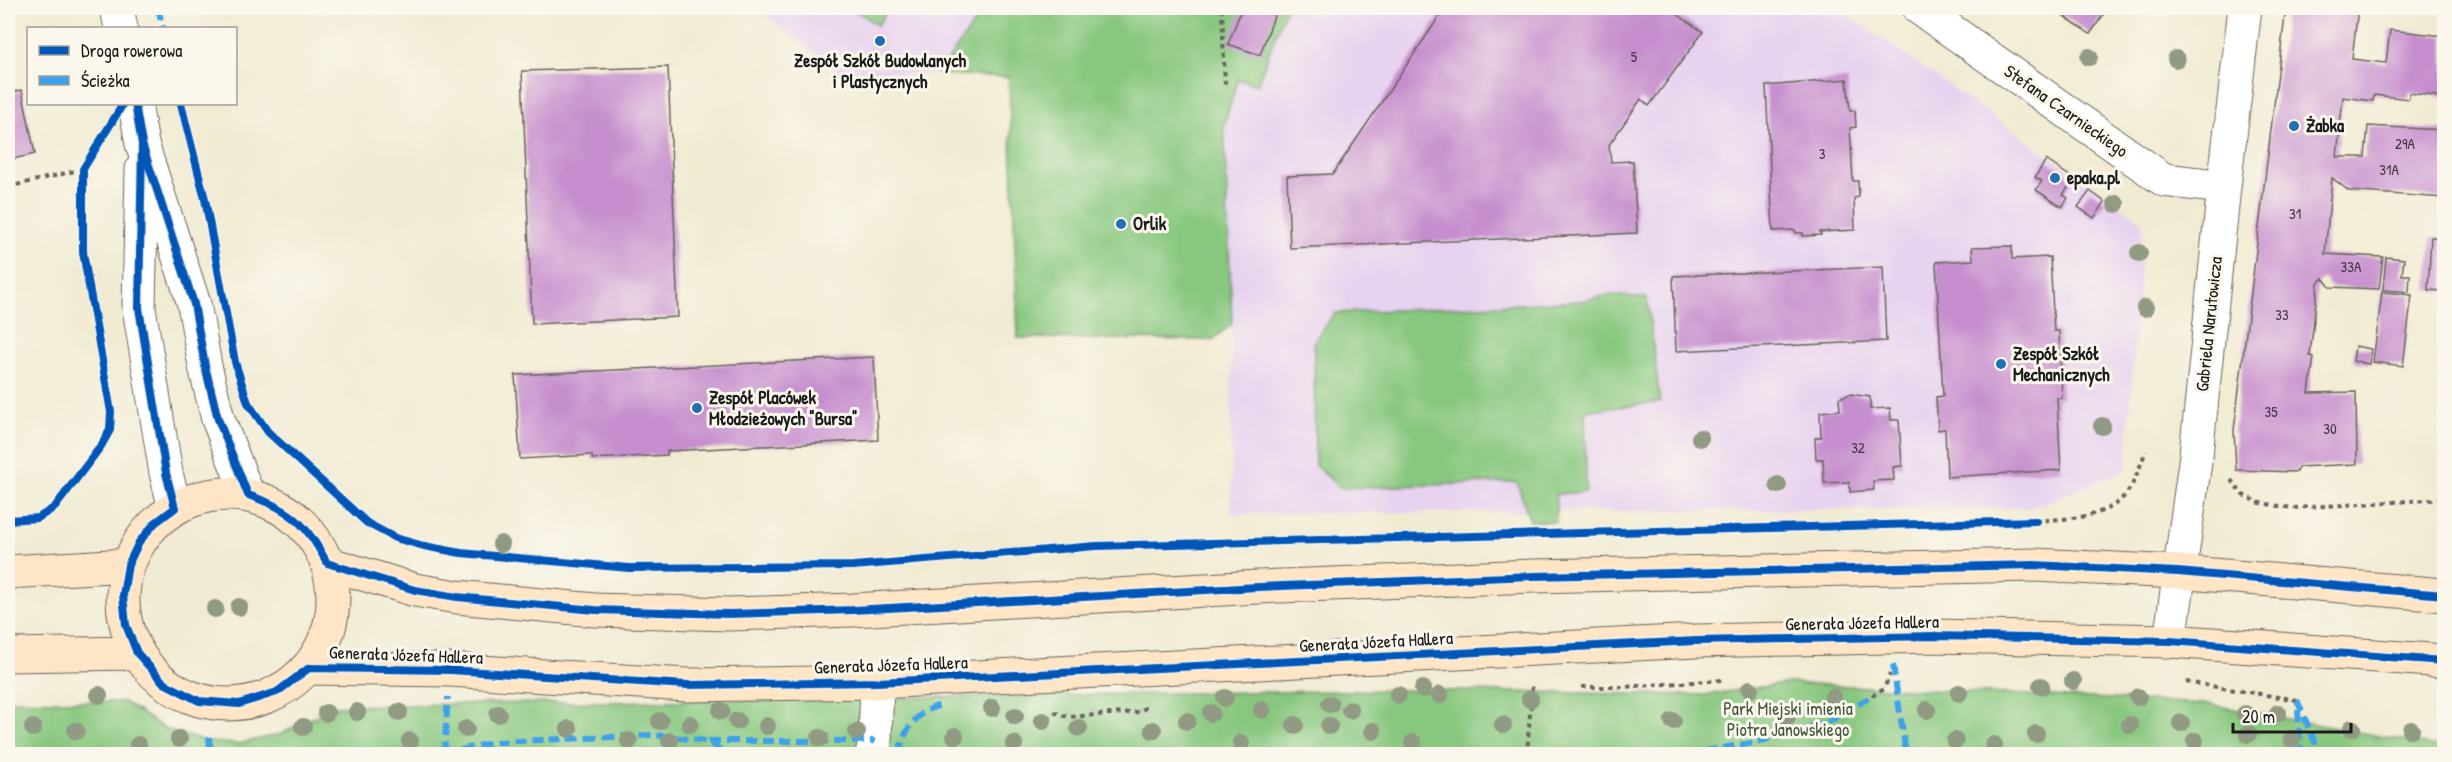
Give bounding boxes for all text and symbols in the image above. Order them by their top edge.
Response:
legend [27,27,237,105]
marker: Zespół Szkół Budowlanych i Plastycznych [873,34,887,48]
text: Droga rowerowa [81,38,182,63]
house number: 5 [1631,46,1638,67]
place label: Zespół Szkół Budowlanych i Plastycznych [794,48,966,95]
street label: Stefana Czarnieckiego [1999,58,2133,163]
text: Ścieżka [81,68,130,93]
place label: Żabka [2306,113,2345,138]
marker: Żabka [2287,119,2301,133]
house number: 29A [2395,133,2416,154]
house number: 3 [1819,143,1826,164]
house number: 31A [2379,159,2399,180]
place label: epaka.pl [2067,165,2121,191]
marker: epaka.pl [2048,171,2062,185]
house number: 31 [2289,203,2301,224]
place label: Orlik [1133,211,1167,236]
marker: Orlik [1114,217,1128,231]
street label: Gabriela Narutowicza [2189,255,2228,393]
house number: 33A [2341,256,2362,277]
house number: 33 [2275,304,2289,325]
place label: Zespół Szkół Mechanicznych [2013,341,2110,388]
marker: Zespół Szkół Mechanicznych [1994,357,2008,371]
place label: Zespół Placówek Młodzieżowych "Bursa" [709,385,857,432]
marker: Zespół Placówek Młodzieżowych "Bursa" [690,401,704,415]
house number: 35 [2264,401,2278,422]
house number: 30 [2323,418,2337,439]
house number: 32 [1851,437,1865,458]
street label: Generała Józefa Hallera [1785,609,1939,636]
street label: Generała Józefa Hallera [1298,625,1453,658]
street label: Generała Józefa Hallera [329,639,483,670]
street label: Generała Józefa Hallera [814,649,968,680]
park label: Park Miejski imienia Piotra Janowskiego [1723,696,1853,742]
scale bar [2233,696,2352,734]
text: 20 m [2242,704,2275,729]

